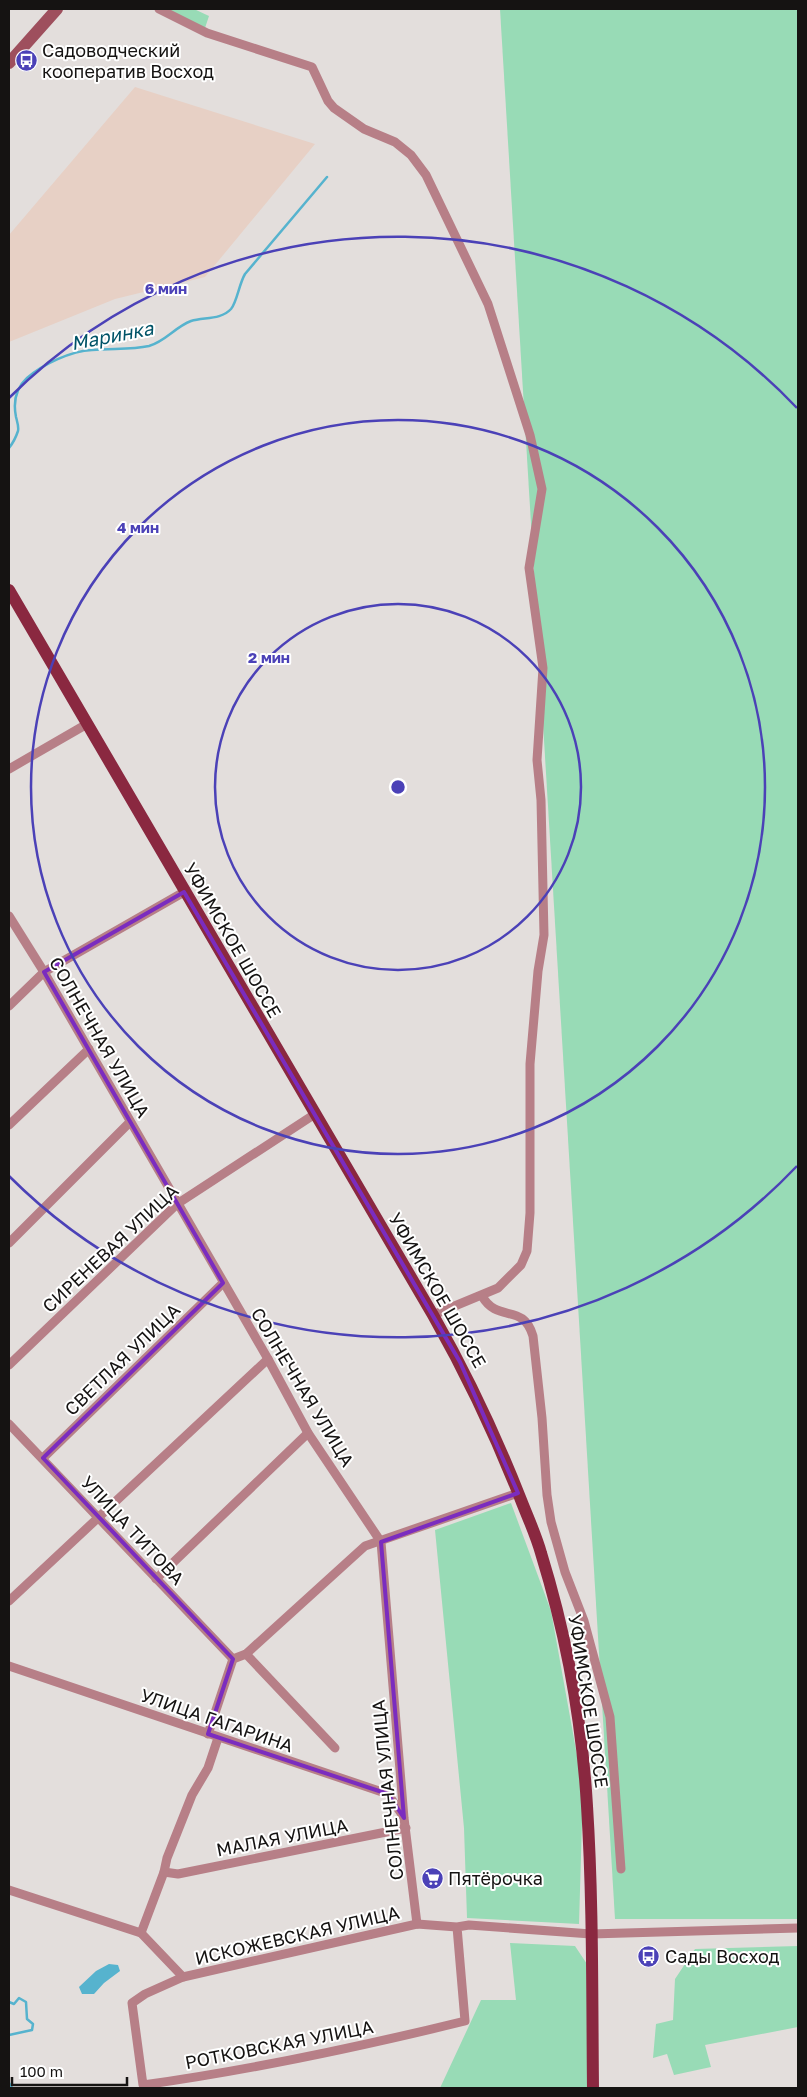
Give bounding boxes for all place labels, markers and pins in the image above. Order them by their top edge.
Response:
place label: Садоводческий кооператив Восход [42,39,214,82]
bus stop icon: Садоводческий кооператив Восход [14,48,38,72]
centre of rings [389,778,407,796]
supermarket icon: Пятёрочка [420,1866,444,1890]
place label: Пятёрочка [448,1867,543,1889]
bus stop icon: Сады Восход [637,1944,661,1968]
place label: Сады Восход [665,1945,780,1967]

